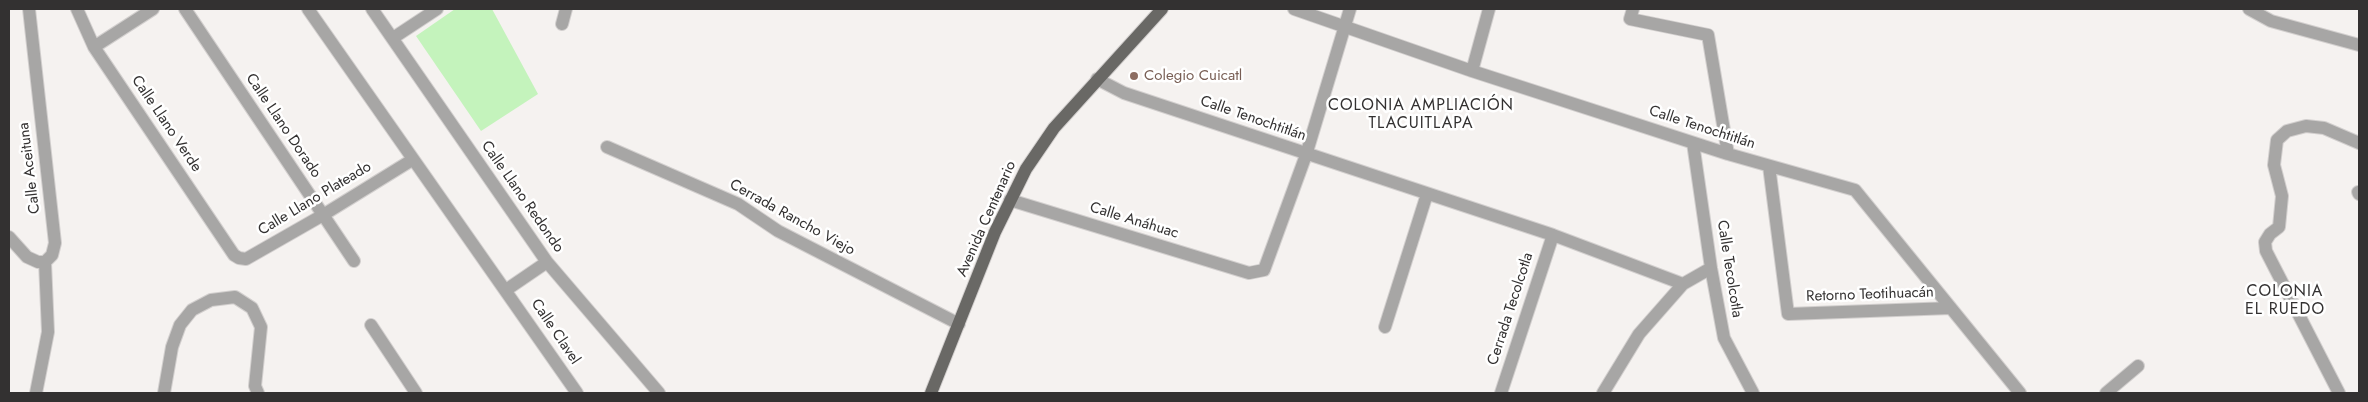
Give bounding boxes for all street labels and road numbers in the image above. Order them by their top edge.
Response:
street label: Calle Llano Dorado [241,70,325,182]
street label: Calle Llano Verde [127,72,205,176]
street label: Calle Tenochtitlán [1198,92,1308,146]
street label: Calle Tenochtitlán [1647,102,1757,154]
street label: Calle Aceituna [15,121,45,215]
street label: Calle Llano Redondo [477,138,567,256]
street label: Calle Llano Plateado [255,158,375,240]
street label: Avenida Centenario [953,158,1021,280]
street label: Cerrada Rancho Viejo [726,176,858,260]
street label: Calle Anáhuac [1087,199,1181,243]
street label: Calle Tecolcotla [1712,219,1746,319]
street label: Cerrada Tecolcotla [1484,250,1538,368]
street label: Retorno Teotihuacán [1806,284,1934,306]
street label: Calle Clavel [527,296,583,368]

